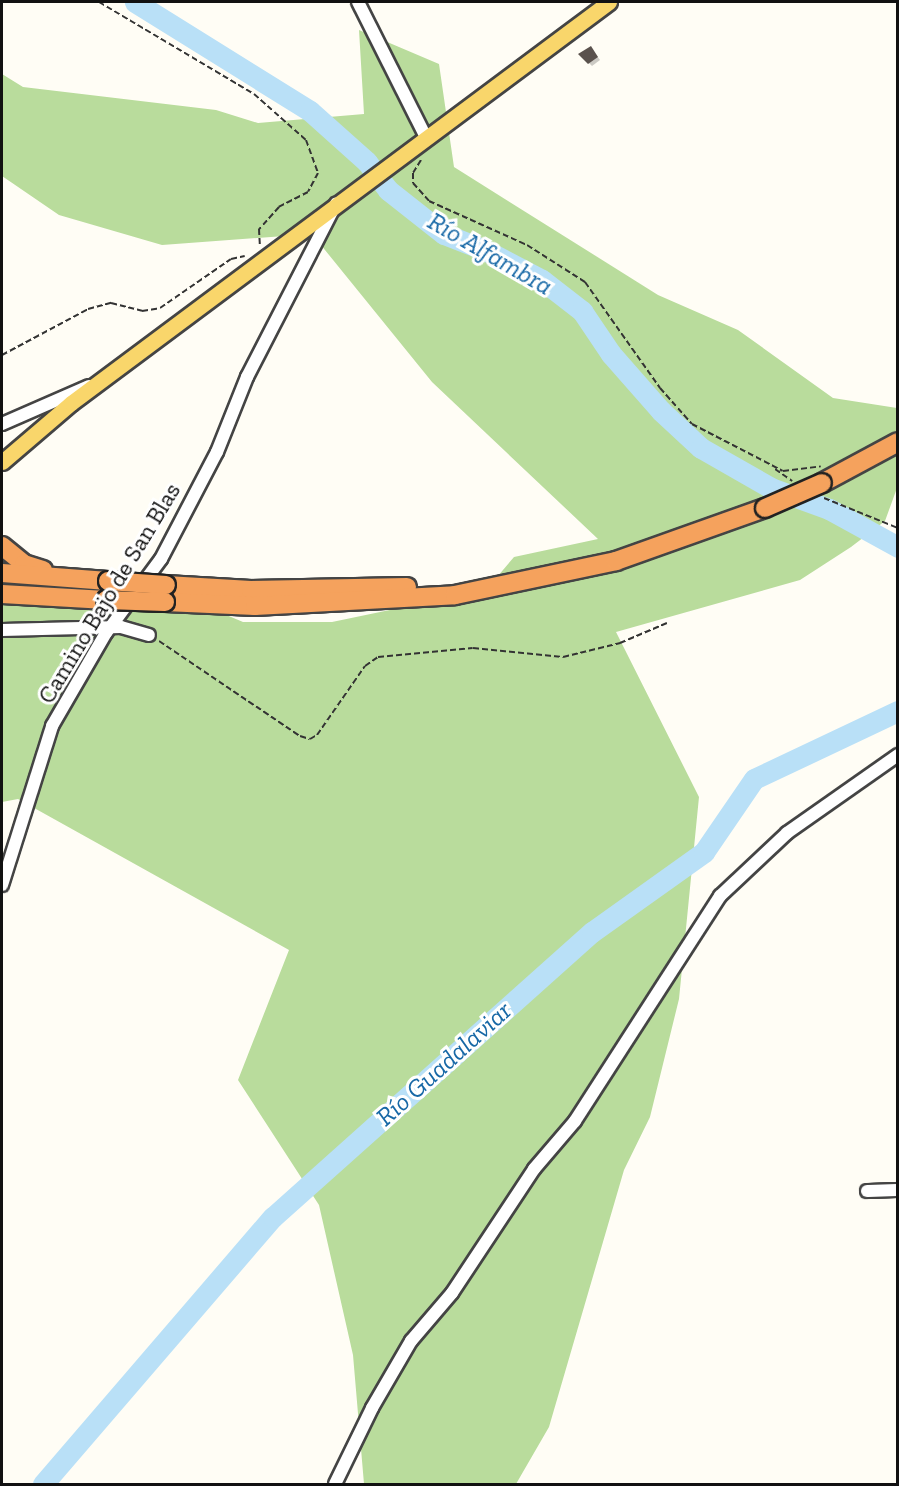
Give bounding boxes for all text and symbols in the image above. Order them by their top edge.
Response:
water label: Río Alfambra [422,206,558,302]
street label: Camino Bajo de San Blas [32,477,186,709]
water label: Río Guadalaviar [370,995,518,1133]

